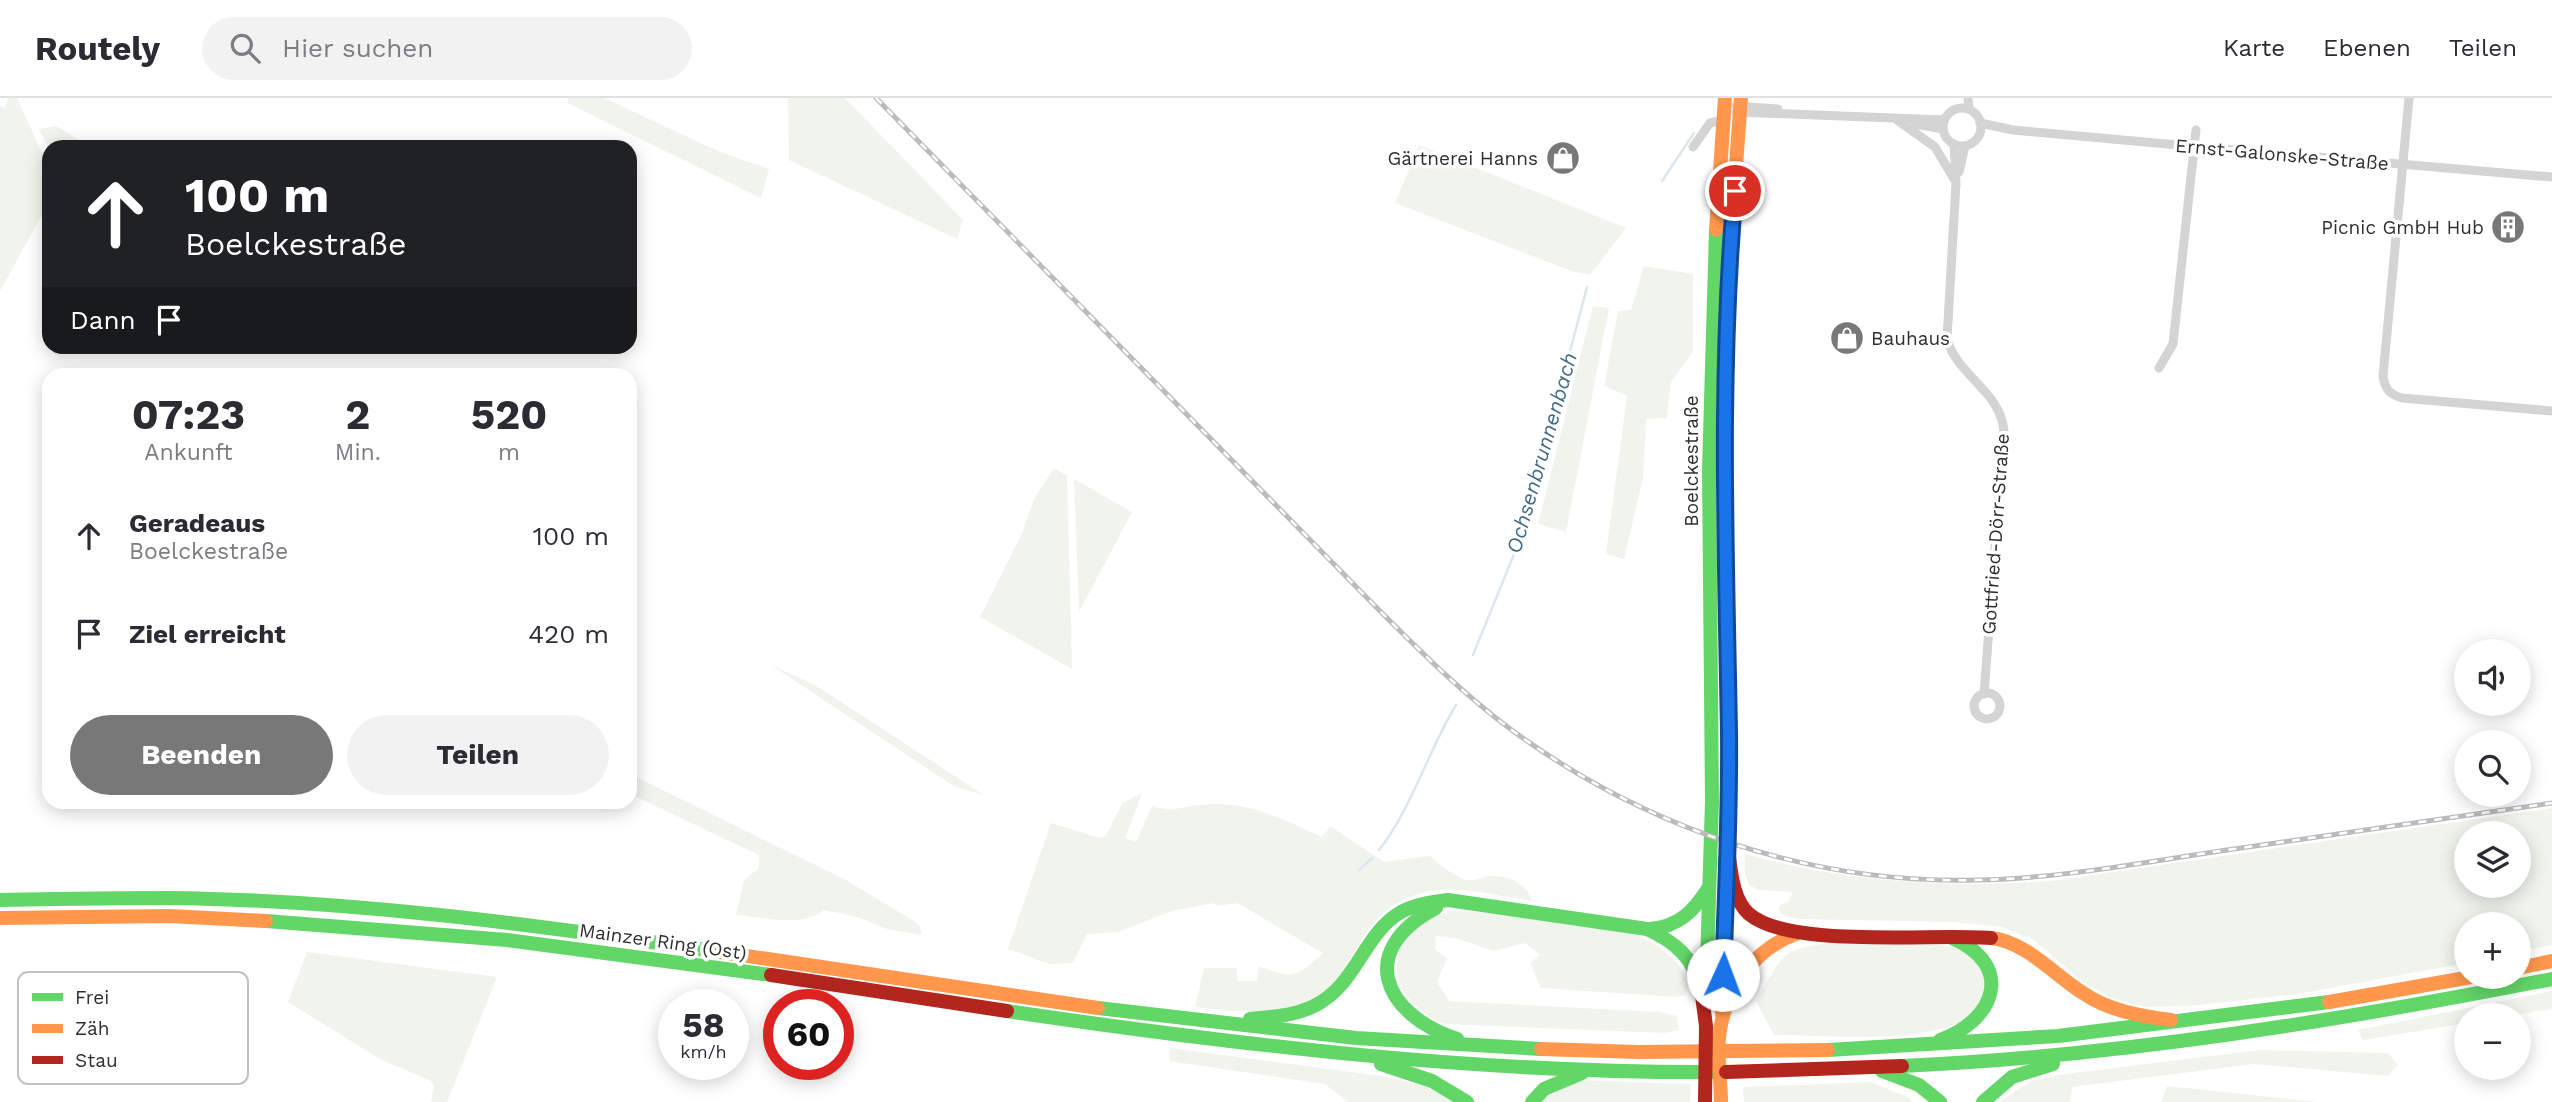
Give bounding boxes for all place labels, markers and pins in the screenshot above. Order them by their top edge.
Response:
shop icon: Gärtnerei Hanns [1544,139,1582,177]
place label: Gärtnerei Hanns [1388,147,1538,170]
pin [1705,161,1765,221]
building icon: Picnic GmbH Hub [2489,208,2527,246]
place label: Picnic GmbH Hub [2321,216,2484,239]
shop icon: Bauhaus [1828,319,1866,357]
place label: Bauhaus [1871,327,1950,350]

